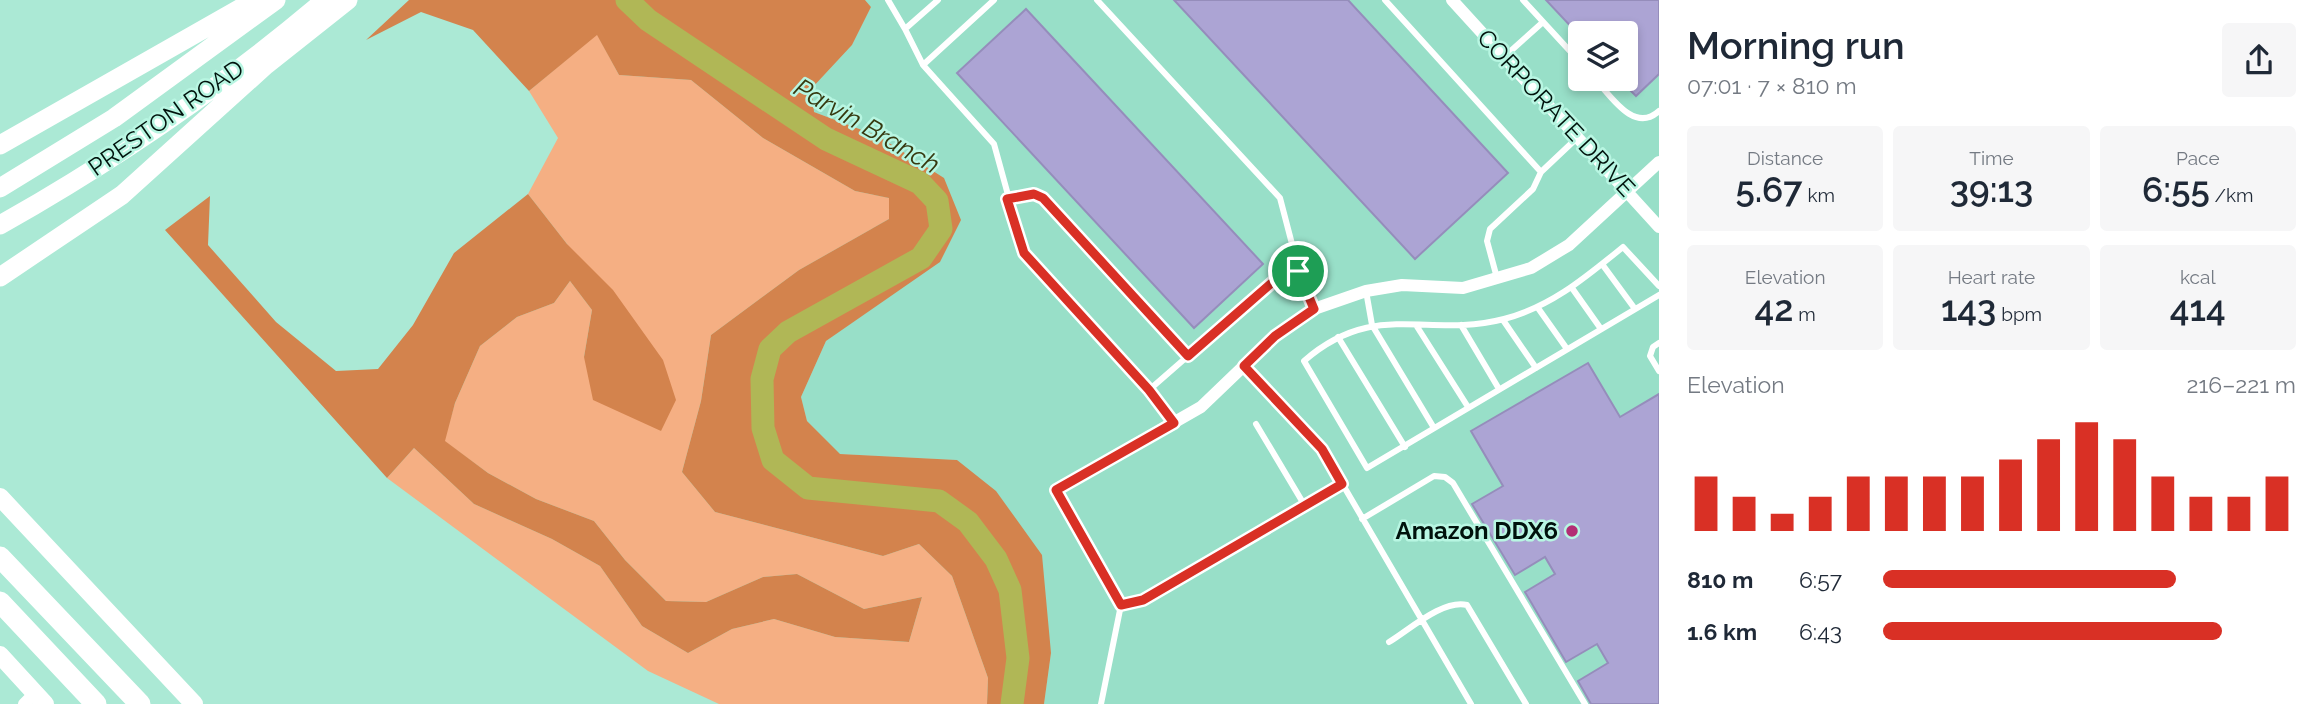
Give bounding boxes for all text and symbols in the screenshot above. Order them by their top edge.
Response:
map controls [1568,21,1638,91]
button: layers [1568,21,1638,91]
street label: CORPORATE DRIVE [1471,23,1641,202]
text: Morning run [1687,23,1905,68]
button: share [2222,23,2296,97]
street label: PRESTON ROAD [83,53,249,182]
water label: Parvin Branch [789,72,945,180]
text: 07:01 · 7 × 810 m [1687,72,1857,99]
text: Distance [1747,147,1823,169]
text: Time [1969,147,2014,169]
text: Pace [2176,147,2220,169]
text: 5.67 [1735,169,1803,210]
text: 39:13 [1950,169,2033,210]
text: 6:55 [2142,169,2210,210]
text: km [1803,184,1835,206]
text: /km [2210,184,2254,206]
pin [1268,241,1328,301]
icon: arrive [1279,252,1317,290]
text: Elevation [1745,266,1826,288]
text: Heart rate [1948,266,2035,288]
text: kcal [2180,266,2216,288]
text: 42 [1755,288,1793,329]
text: 143 [1941,288,1996,329]
text: 414 [2170,288,2226,329]
text: m [1793,303,1816,325]
text: bpm [1996,303,2042,325]
text: Elevation [1687,371,1785,398]
text: 216–221 m [2186,371,2296,398]
place label: Amazon DDX6 [1396,516,1558,545]
marker: Amazon DDX6 [1564,523,1580,539]
text: 810 m [1687,566,1753,593]
text: 6:57 [1799,566,1842,593]
text: 1.6 km [1687,618,1757,645]
text: 6:43 [1799,618,1842,645]

